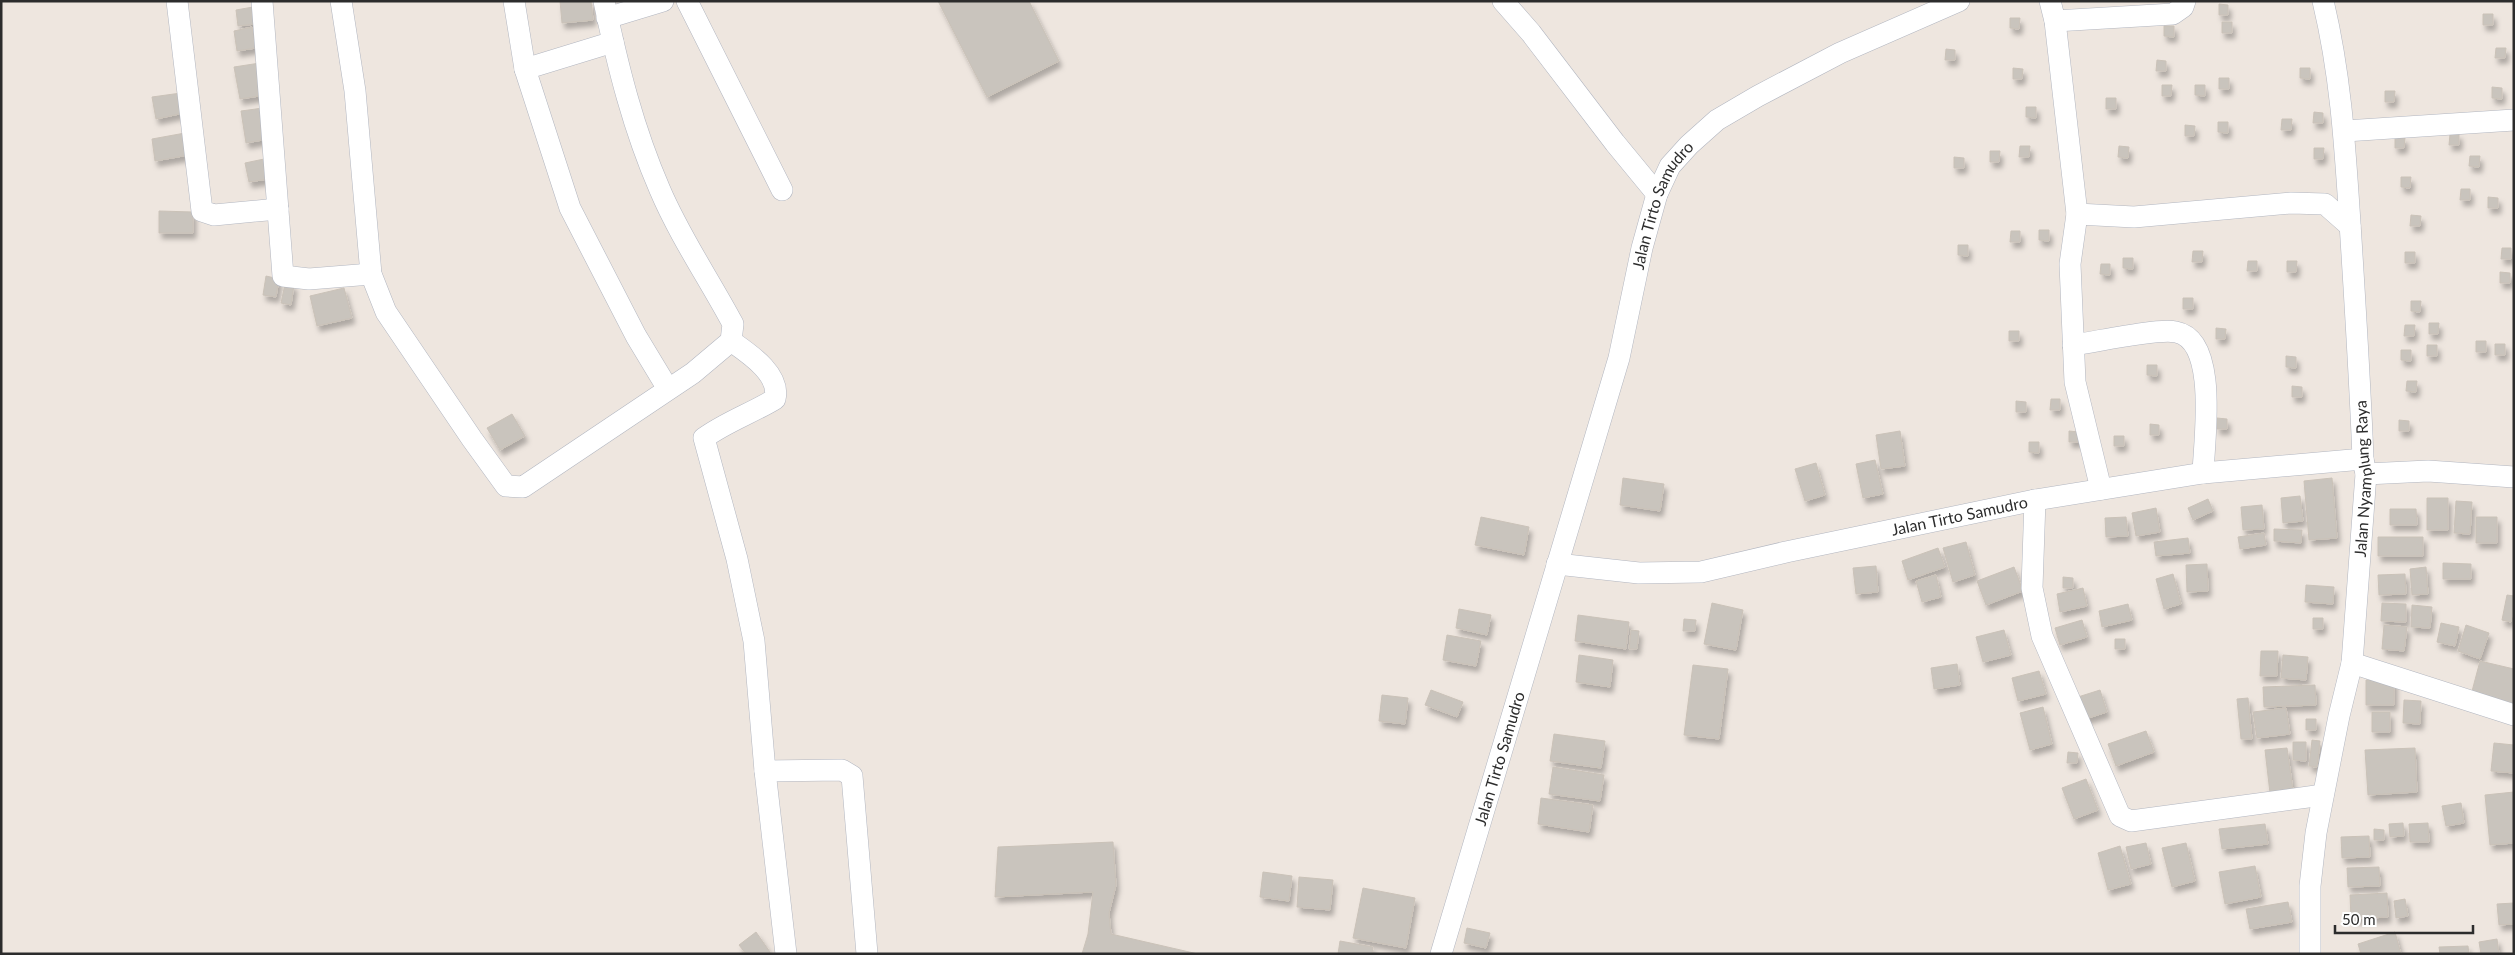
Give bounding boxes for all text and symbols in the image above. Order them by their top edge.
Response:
street label: Jalan Tirto Samudro [1628,137,1697,271]
street label: Jalan Nyamplung Raya [2350,400,2375,558]
street label: Jalan Tirto Samudro [1889,492,2029,539]
street label: Jalan Tirto Samudro [1470,689,1528,828]
scale bar [2335,902,2472,934]
text: 50 m [2342,910,2376,928]

